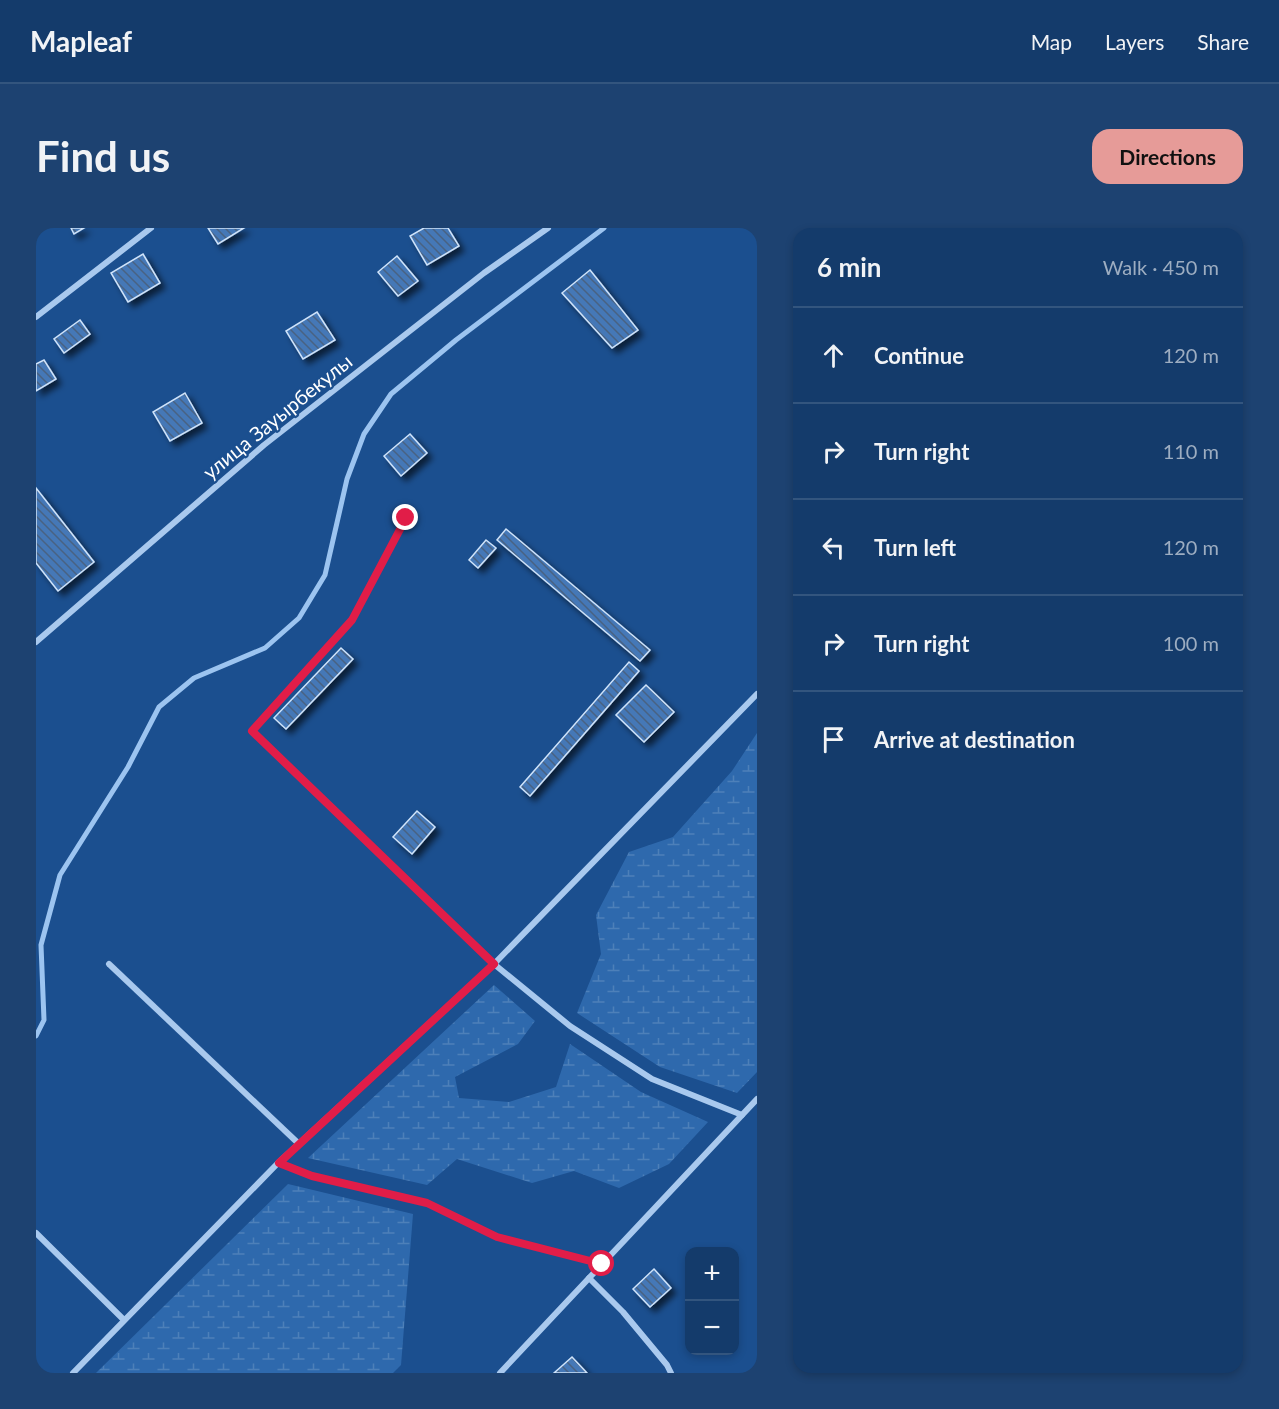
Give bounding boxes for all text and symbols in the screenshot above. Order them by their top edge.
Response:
text: Mapleaf [30,24,132,58]
text: Map [1031,29,1072,54]
text: Layers [1105,29,1164,54]
text: Share [1197,29,1249,54]
button: Directions [1092,129,1243,184]
text: Find us [36,131,170,181]
text: 6 min [817,251,881,283]
text: Walk · 450 m [1103,255,1219,279]
icon: ahead [817,339,850,372]
text: Continue [874,342,964,369]
text: 120 m [1163,343,1219,367]
street label: улица Зауырбекулы [198,349,356,483]
icon: right [817,435,850,468]
text: Turn right [874,438,969,465]
text: 110 m [1163,439,1219,463]
route end [392,504,418,530]
icon: left [817,531,850,564]
text: Turn left [874,534,956,561]
text: 120 m [1163,535,1219,559]
icon: right [817,627,850,660]
text: Turn right [874,630,969,657]
text: 100 m [1163,631,1219,655]
icon: arrive [817,723,850,756]
text: Arrive at destination [874,726,1075,753]
map controls [685,1247,739,1355]
button: + [685,1247,739,1301]
route start [588,1250,614,1276]
button: − [685,1301,739,1355]

